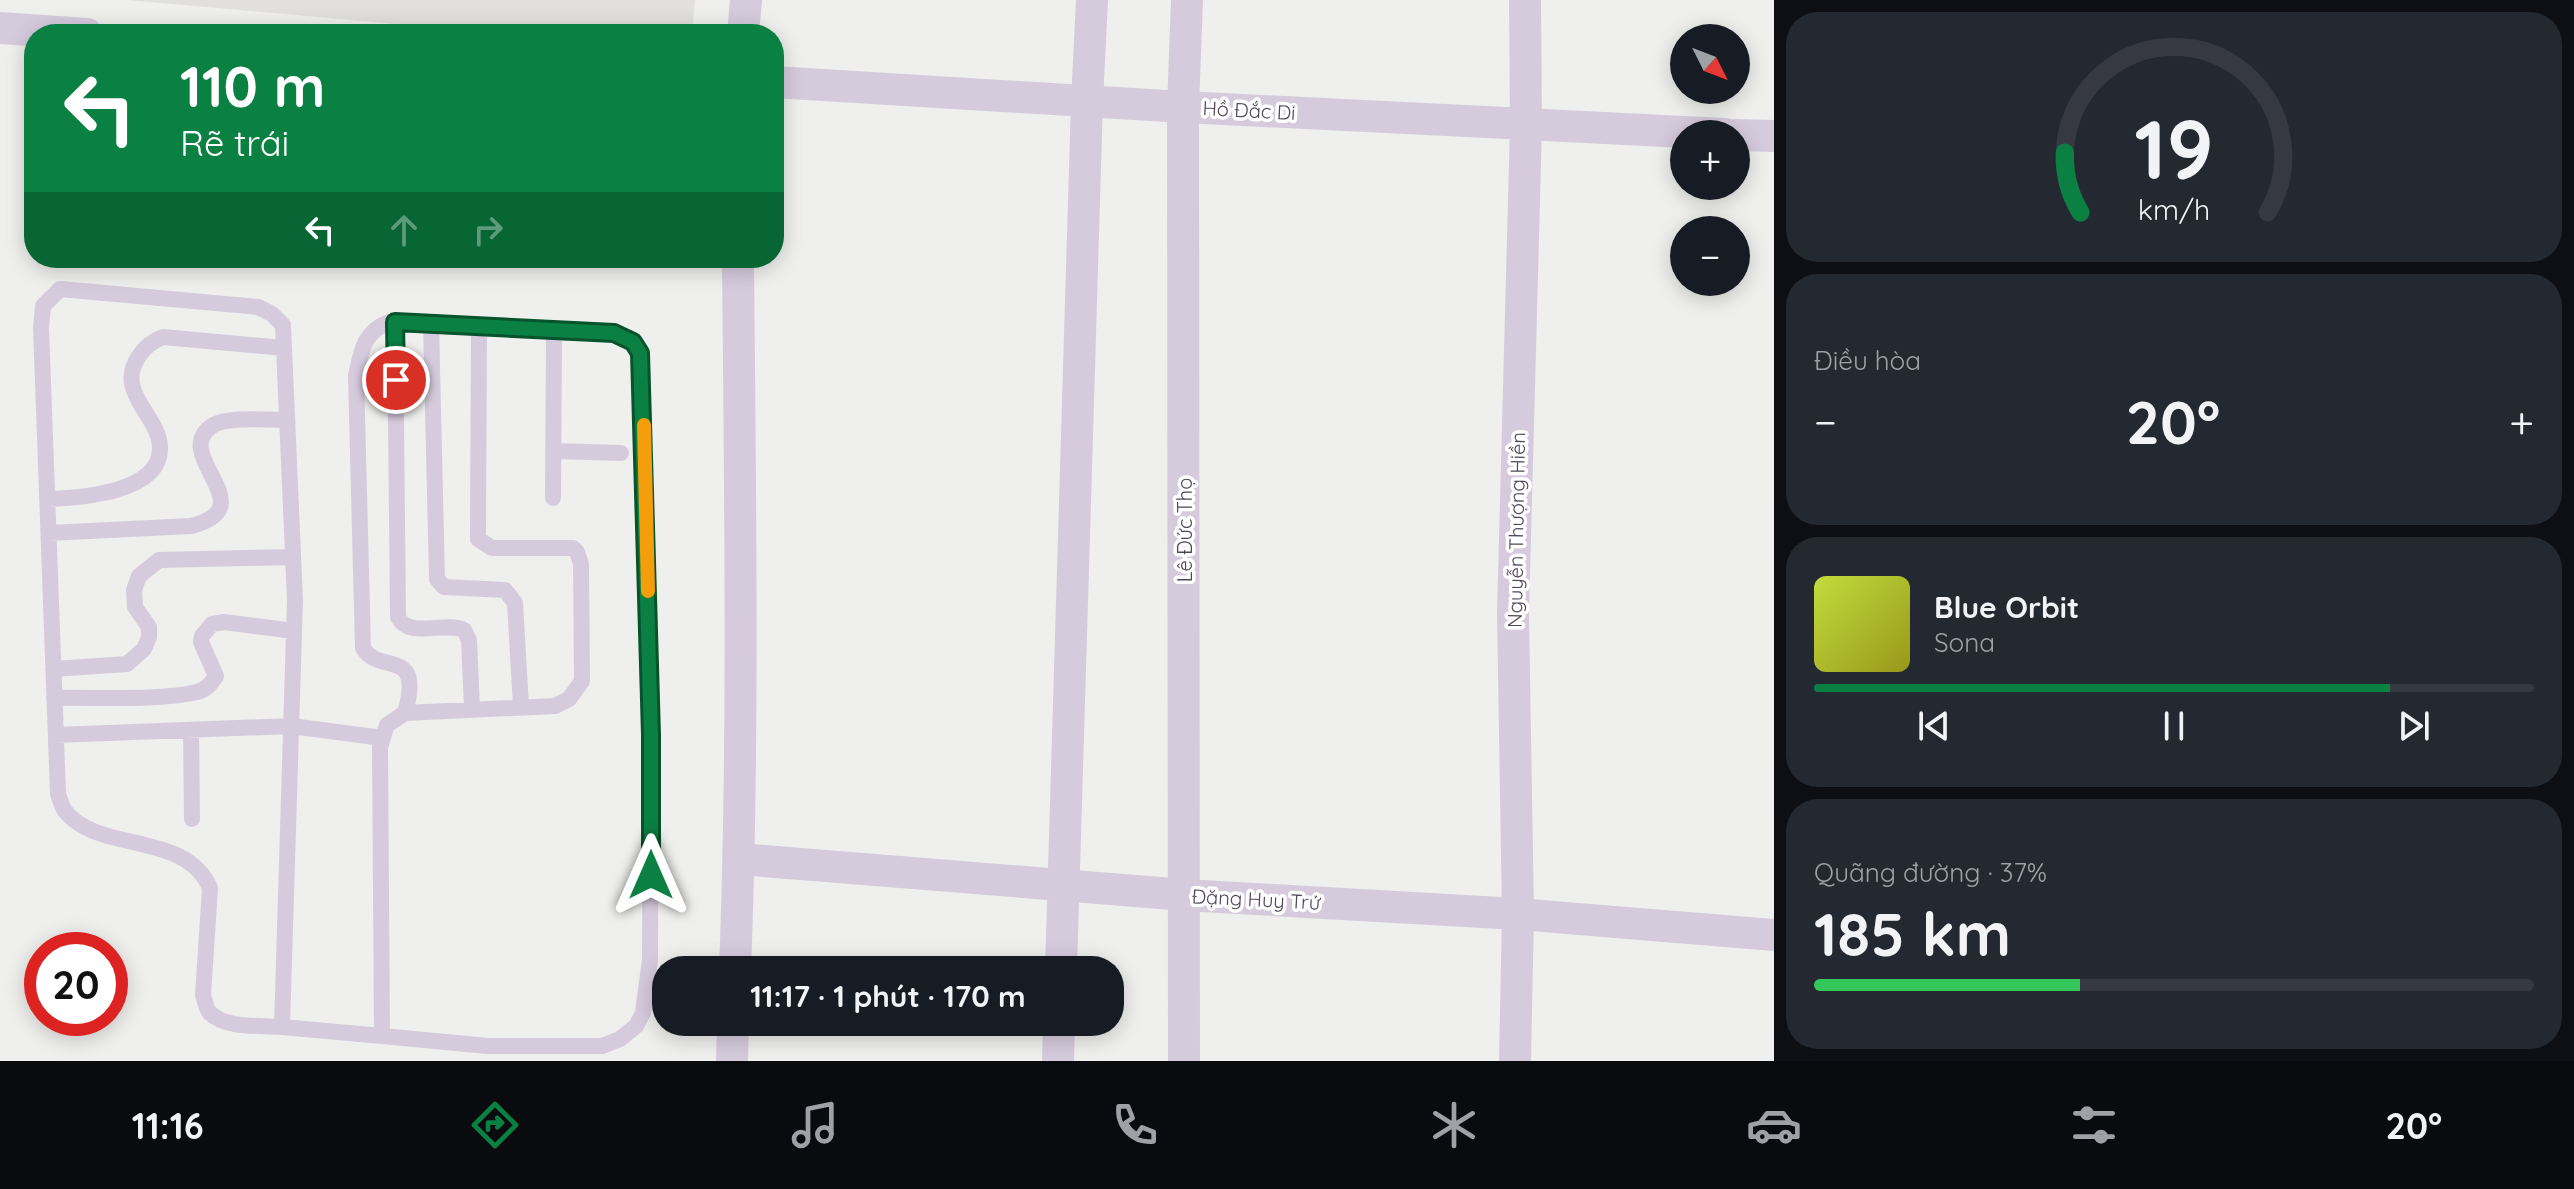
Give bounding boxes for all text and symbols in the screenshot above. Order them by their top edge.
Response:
north arrow [1670,24,1750,104]
map controls [1670,24,1750,296]
text: 110 m [180,51,325,121]
icon: left [48,56,152,160]
street label: Hồ Đắc Di [1202,95,1296,125]
text: 19 [2134,96,2214,200]
text: Rẽ trái [180,120,289,165]
button: + [1670,120,1750,200]
text: km/h [2138,191,2210,227]
icon: left [298,208,342,252]
icon: ahead [382,208,426,252]
icon: right [466,208,510,252]
button: − [1670,216,1750,296]
text: Điều hòa [1814,344,1921,377]
pin [362,346,430,414]
icon: arrive [374,358,418,402]
text: 20° [2126,384,2220,459]
text: − [1814,394,1837,449]
text: + [2509,394,2534,449]
street label: Nguyễn Thượng Hiền [1502,432,1530,628]
street label: Lê Đức Thọ [1172,478,1197,582]
text: Blue Orbit [1934,588,2079,626]
text: Sona [1934,626,1995,659]
icon: previous [1912,704,1956,748]
icon: pause [2152,704,2196,748]
icon: next [2392,704,2436,748]
position arrow [609,833,693,917]
text: Quãng đường · 37% [1814,856,2047,889]
street label: Đặng Huy Trứ [1191,883,1322,915]
text: 185 km [1814,896,2011,971]
speed limit sign: 20 [24,932,128,1036]
text: 11:17 · 1 phút · 170 m [750,977,1026,1015]
icon: directions [467,1097,523,1153]
icon: music [787,1097,843,1153]
icon: phone [1107,1097,1163,1153]
icon: climate [1426,1097,1482,1153]
icon: car [1746,1097,1802,1153]
icon: filters [2066,1097,2122,1153]
text: 11:16 [132,1103,204,1148]
text: 20° [2385,1103,2442,1148]

